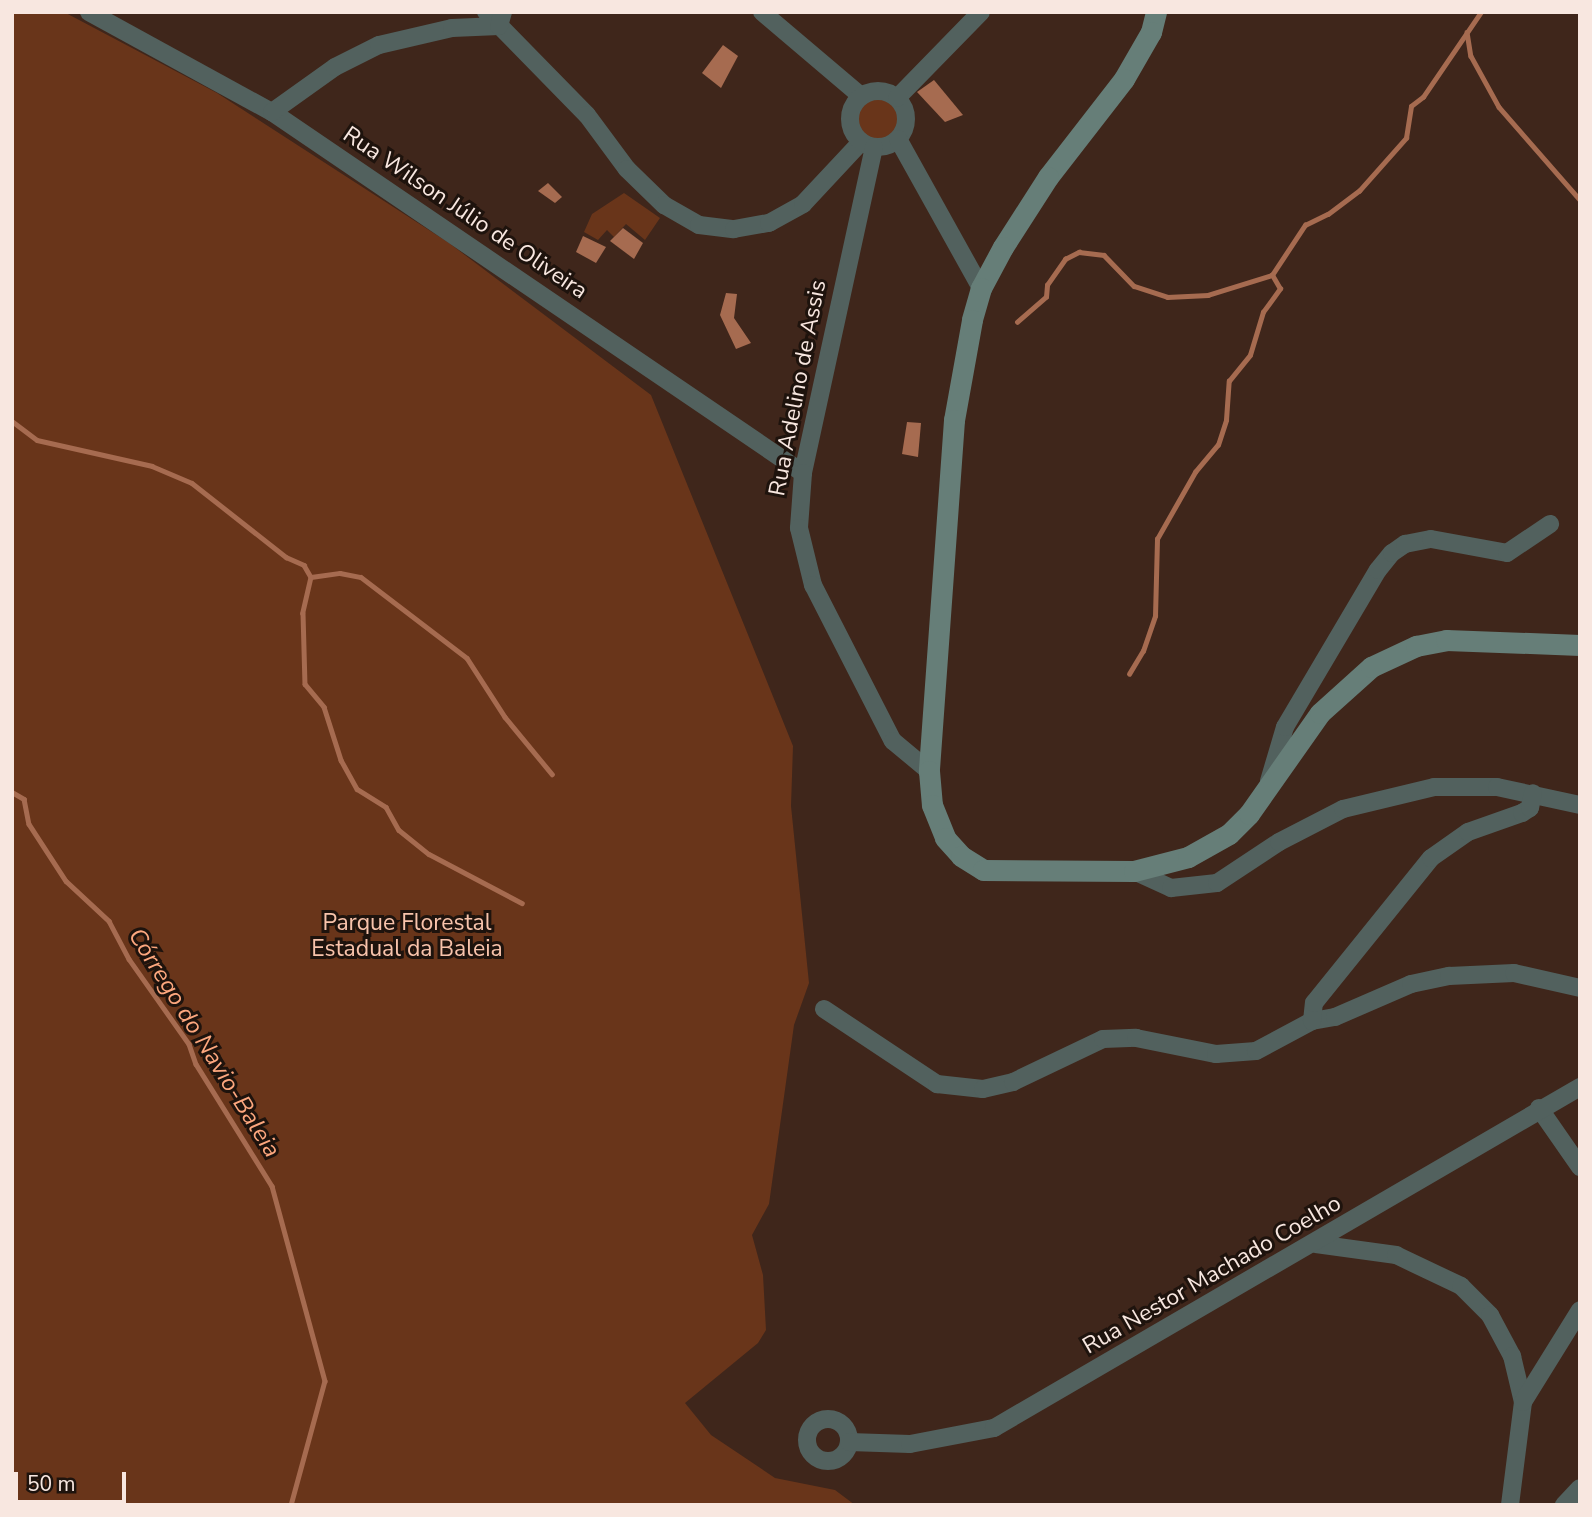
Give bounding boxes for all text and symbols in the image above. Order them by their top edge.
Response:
street label: Rua Wilson Júlio de Oliveira [338,121,592,305]
street label: Rua Adelino de Assis [764,278,832,498]
park label: Parque Florestal Estadual da Baleia [311,909,503,963]
water label: Córrego do Navio-Baleia [122,923,286,1163]
street label: Rua Nestor Machado Coelho [1078,1190,1346,1360]
scale bar [18,1458,130,1502]
text: 50 m [27,1470,76,1498]

